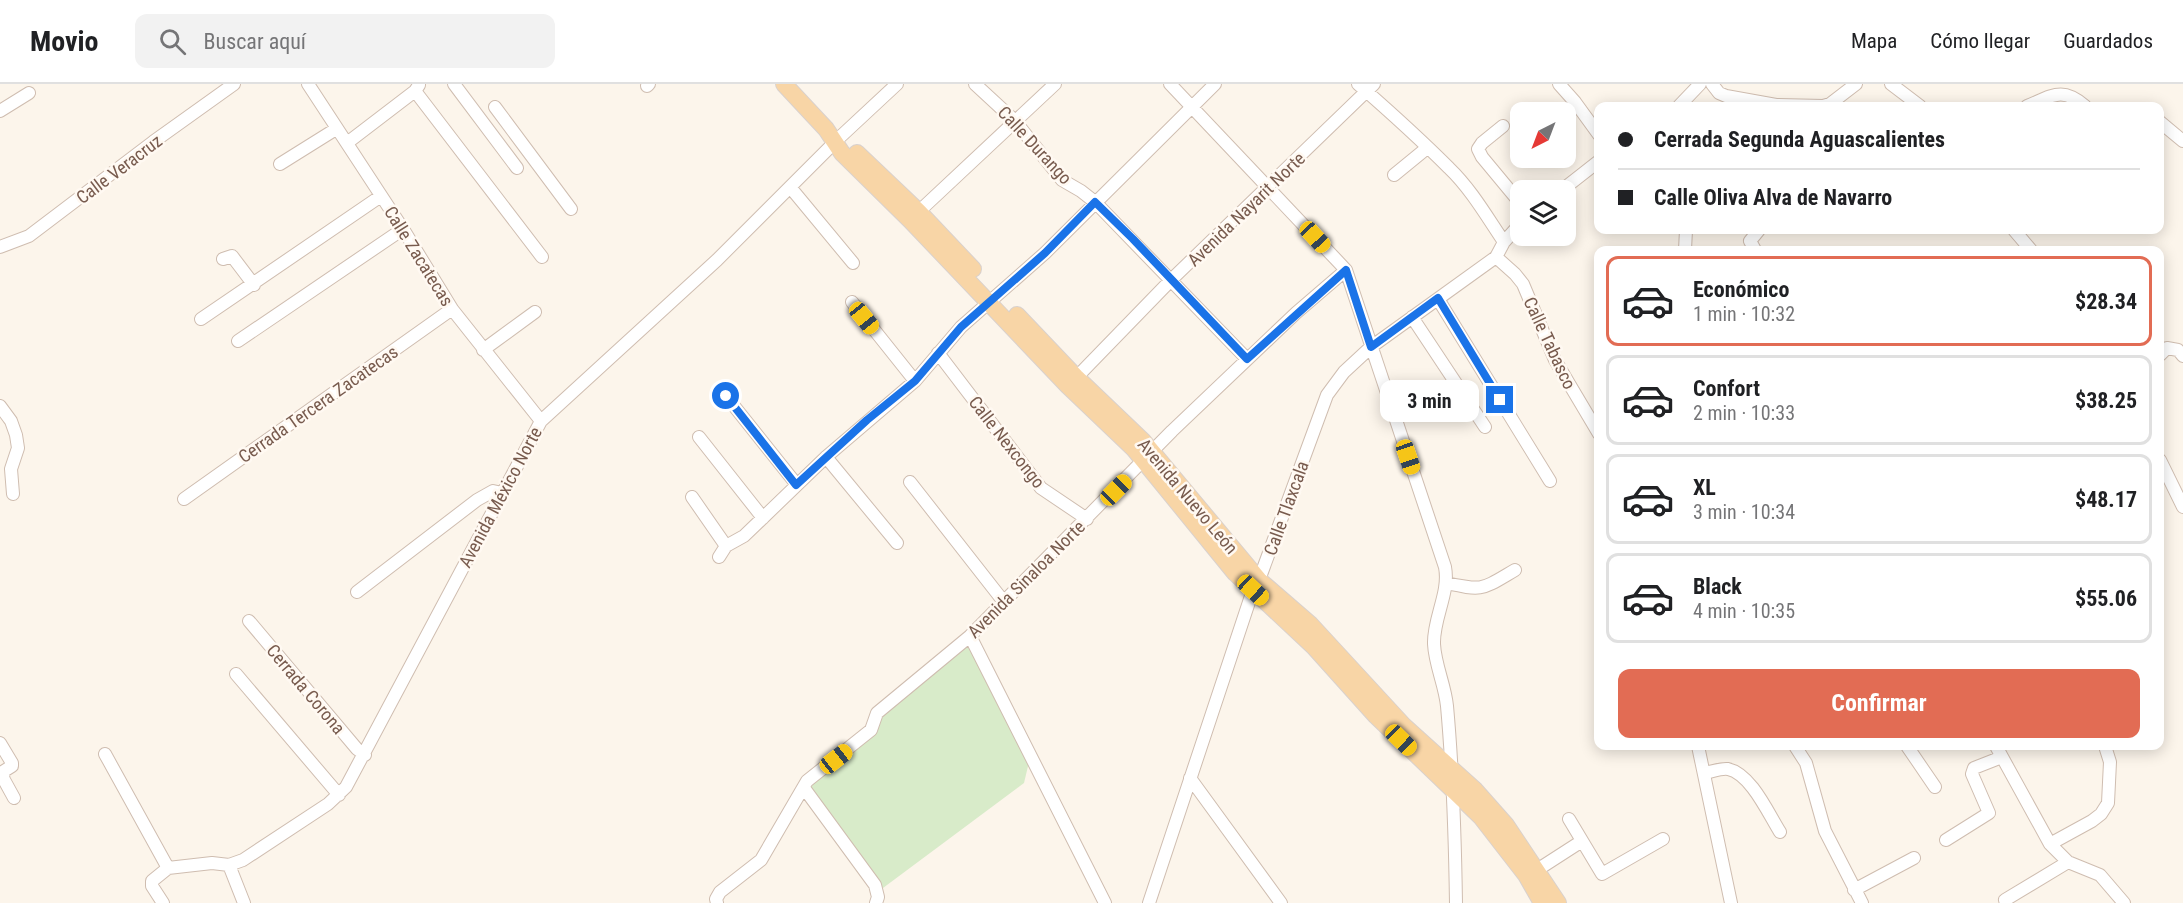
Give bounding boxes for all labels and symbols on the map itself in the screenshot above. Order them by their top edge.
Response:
street label: Calle Durango [994,102,1076,188]
north arrow [1510,102,1576,168]
street label: Calle Veracruz [72,130,166,208]
street label: Avenida Nayarit Norte [1183,148,1309,270]
street label: Calle Zacatecas [380,202,458,310]
car [1296,218,1334,256]
street label: Calle Tabasco [1519,294,1581,392]
car [846,298,882,338]
street label: Cerrada Tercera Zacatecas [234,341,402,467]
callout: 3 min [1380,379,1479,421]
route start [712,382,739,409]
route end [1486,386,1513,413]
street label: Calle Nexcongo [965,392,1049,492]
street label: Avenida México Norte [454,423,546,571]
street label: Avenida Nuevo León [1134,434,1242,558]
car [1394,437,1422,477]
street label: Calle Tlaxcala [1259,458,1313,558]
car [1097,471,1135,509]
street label: Avenida Sinaloa Norte [963,516,1089,642]
car [1234,571,1272,609]
street label: Cerrada Corona [262,640,350,738]
car [1382,721,1420,759]
car [816,741,856,777]

